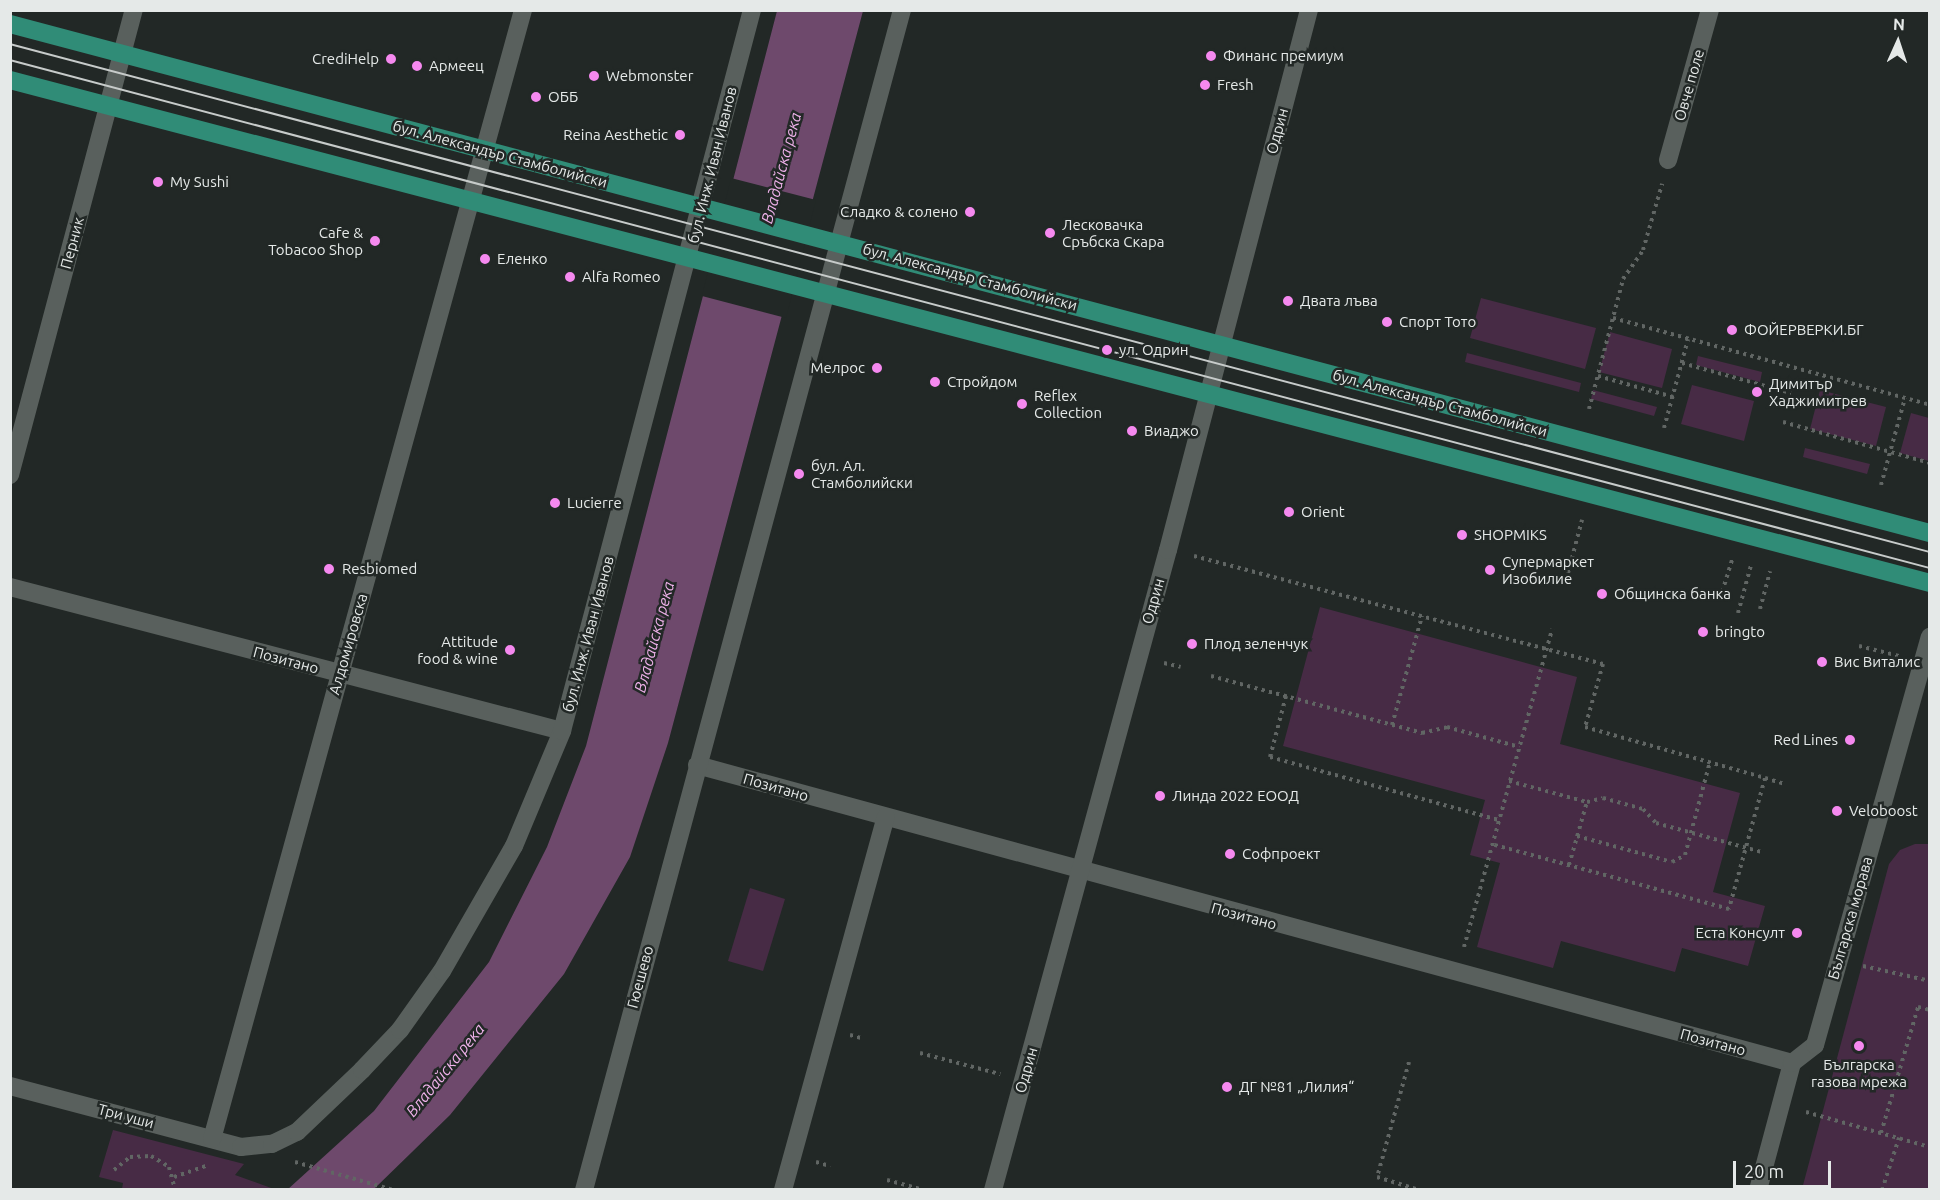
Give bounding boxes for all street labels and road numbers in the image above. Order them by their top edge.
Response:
street label: Овче поле [1670,47,1708,123]
street label: бул. Инж. Иван Иванов [684,85,740,245]
street label: Одрин [1262,106,1292,156]
street label: бул. Александър Стамболийски [391,117,609,191]
street label: Перник [56,215,88,271]
street label: бул. Александър Стамболийски [861,240,1079,314]
street label: бул. Александър Стамболийски [1331,366,1549,440]
street label: бул. Инж. Иван Иванов [558,554,618,714]
street label: Одрин [1138,576,1168,626]
street label: Алдомировска [325,591,371,697]
street label: Позитано [251,643,321,677]
street label: Позитано [741,769,811,805]
street label: Българска морава [1824,854,1876,982]
street label: Позитано [1209,899,1279,933]
street label: Гюешево [623,944,657,1010]
street label: Позитано [1678,1025,1748,1059]
street label: Одрин [1011,1045,1041,1095]
street label: Три уши [96,1100,156,1132]

